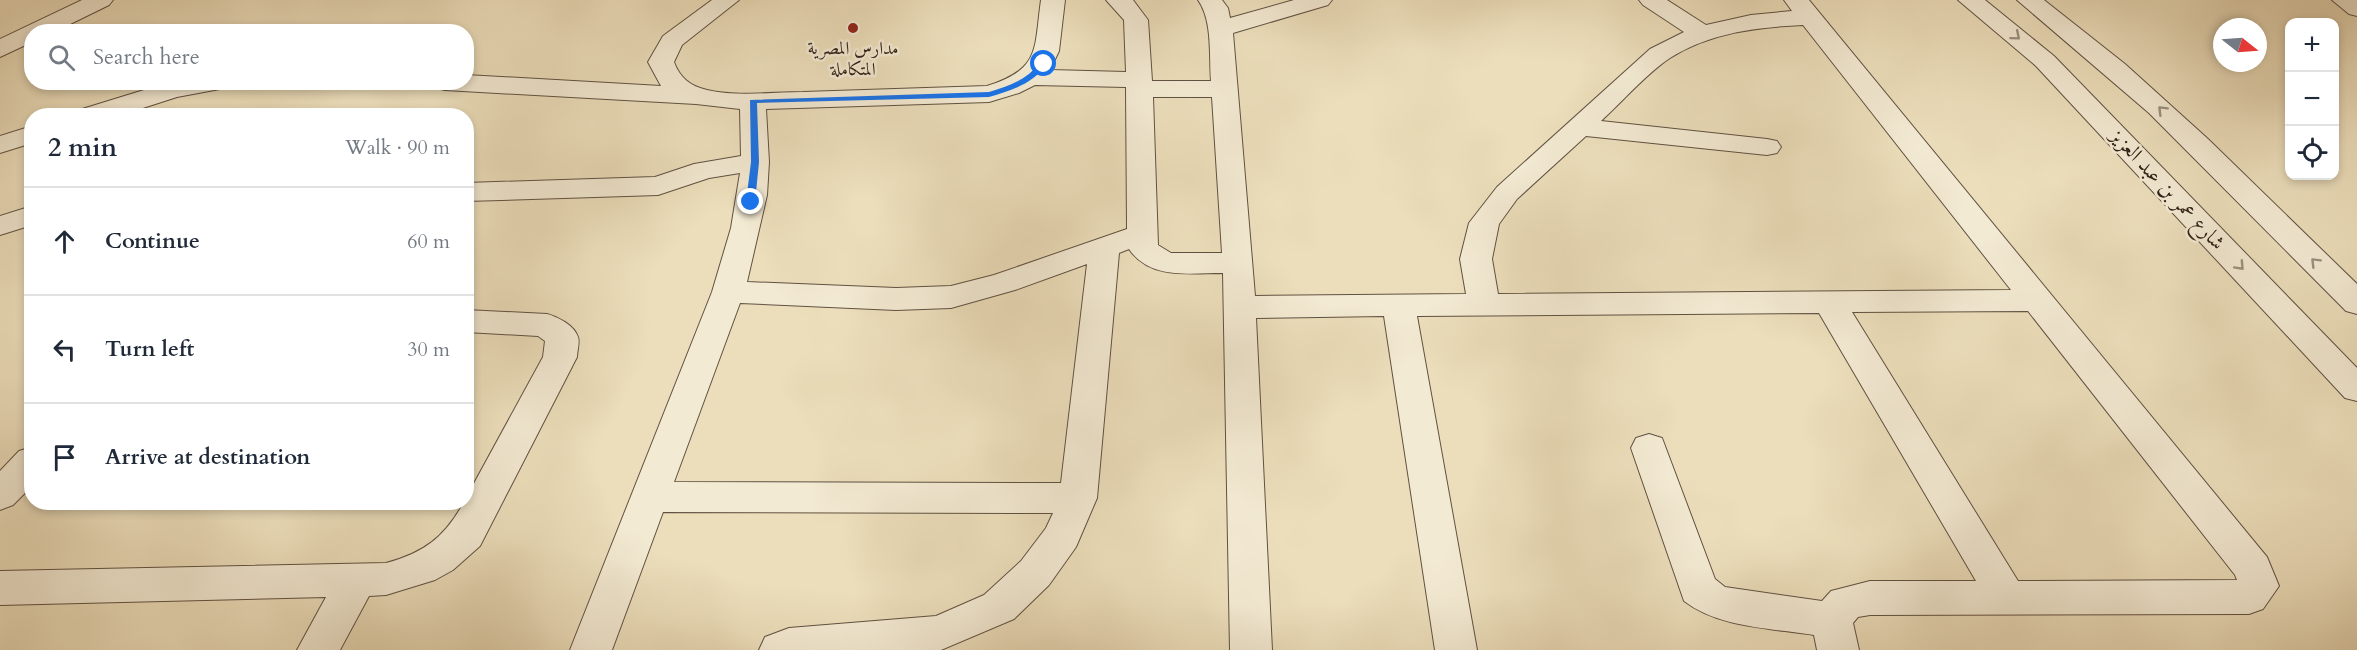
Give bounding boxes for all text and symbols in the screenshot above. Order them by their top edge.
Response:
north arrow [2213,18,2267,72]
map controls [2285,18,2339,180]
button: + [2285,18,2339,72]
marker: مدارس المصرية المتكاملة [846,21,860,35]
search box [24,24,474,90]
one-way arrow [2009,29,2020,40]
place label: مدارس المصرية المتكاملة [807,36,899,82]
icon: search [45,41,78,74]
text: Search here [93,42,200,72]
route start [1030,50,1056,76]
button: − [2285,72,2339,126]
one-way arrow [2158,106,2168,117]
street label: شارع عمر بن عبد العزيز [2100,121,2232,259]
button: locate [2285,126,2339,180]
text: 2 min [48,130,117,165]
text: Walk · 90 m [345,134,450,161]
route end [737,188,763,214]
icon: ahead [48,225,81,258]
text: Continue [105,226,200,256]
text: 60 m [407,228,450,255]
one-way arrow [2312,258,2322,269]
one-way arrow [2233,259,2244,269]
icon: left [48,333,81,366]
text: Turn left [105,334,194,364]
text: 30 m [407,336,450,363]
icon: arrive [48,441,81,474]
text: Arrive at destination [105,442,310,472]

